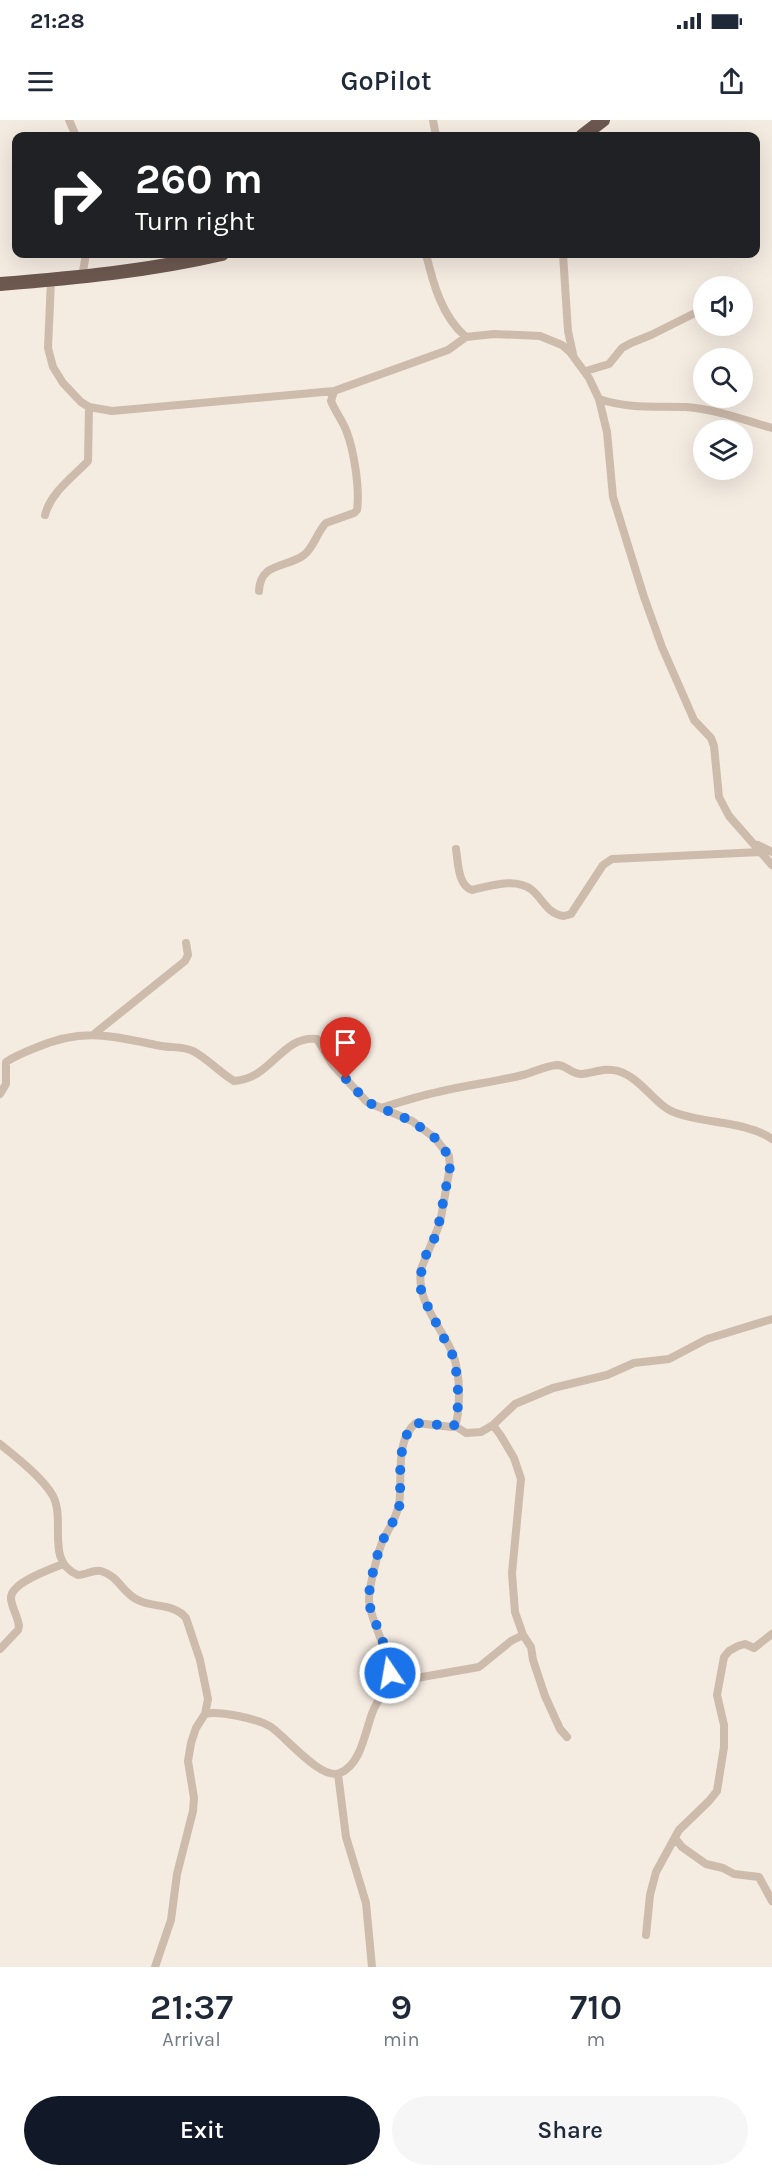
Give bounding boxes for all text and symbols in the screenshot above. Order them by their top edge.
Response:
text: 21:28 [30,8,85,34]
icon: menu [24,65,57,98]
text: GoPilot [341,65,431,97]
icon: share [715,65,748,98]
text: 260 m [135,154,263,204]
icon: right [36,156,114,234]
text: Turn right [135,205,255,237]
map controls [693,276,753,480]
button: sound [693,276,753,336]
button: search [693,348,753,408]
button: layers [693,420,753,480]
pin [320,1017,371,1079]
icon: arrive [329,1026,362,1059]
position arrow [358,1641,422,1705]
text: 21:37 [150,1986,233,2028]
text: 9 [390,1986,412,2028]
text: 710 [570,1986,622,2028]
text: Arrival [162,2028,221,2051]
text: min [383,2028,420,2051]
text: m [586,2028,605,2051]
button: Exit [24,2096,380,2165]
button: Share [392,2096,748,2165]

